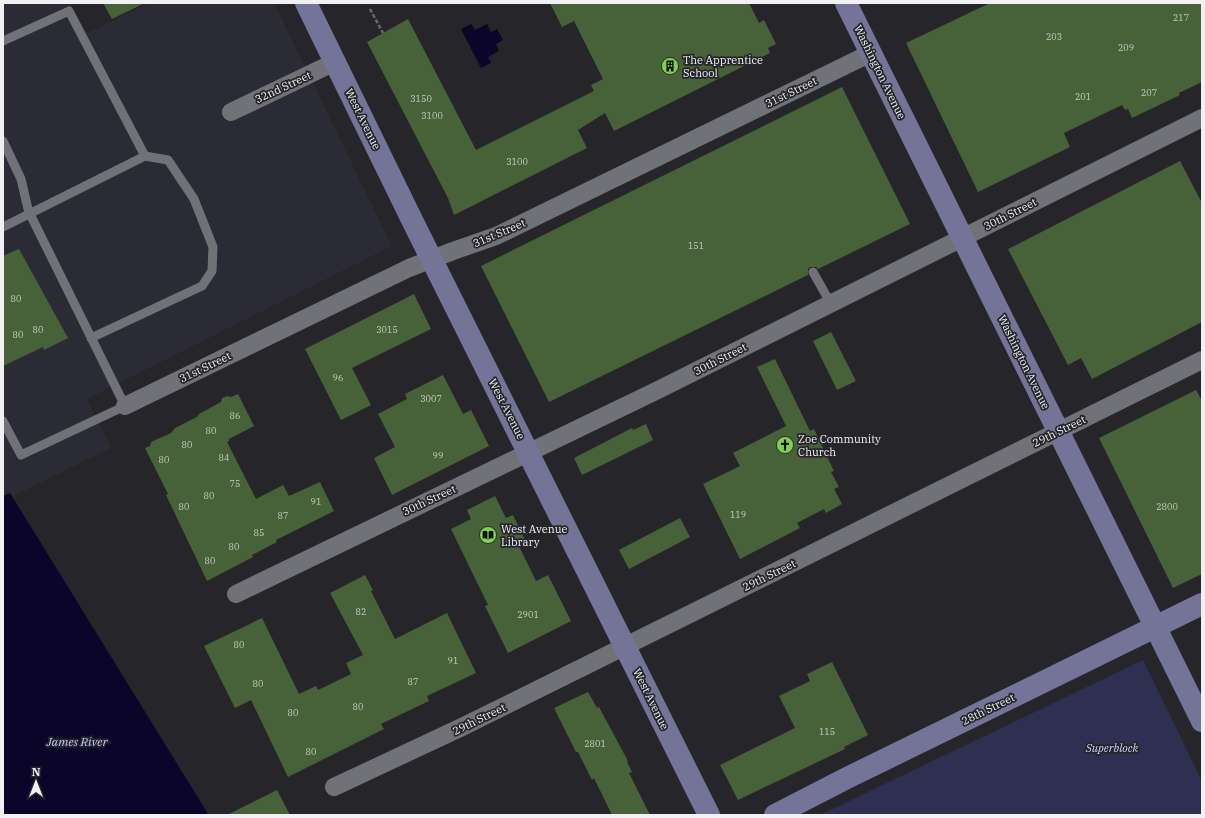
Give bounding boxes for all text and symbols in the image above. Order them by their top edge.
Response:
house number: 217 [1173,12,1189,23]
street label: Washington Avenue [851,23,909,121]
house number: 203 [1046,31,1062,42]
house number: 209 [1118,42,1134,53]
place label: The Apprentice School [683,53,763,80]
building icon: The Apprentice School [660,56,680,76]
street label: 32nd Street [253,68,313,106]
street label: 31st Street [763,73,819,111]
street label: West Avenue [342,86,384,152]
house number: 207 [1141,87,1157,98]
house number: 201 [1075,91,1091,102]
house number: 3150 [410,93,432,104]
house number: 3100 [421,110,443,121]
house number: 3100 [506,156,528,167]
street label: 30th Street [981,195,1039,233]
street label: 31st Street [471,216,528,250]
house number: 151 [688,240,704,251]
house number: 80 [11,293,21,304]
street label: Washington Avenue [995,313,1053,411]
house number: 80 [33,324,43,335]
house number: 3015 [376,324,398,335]
house number: 80 [13,329,23,340]
street label: 30th Street [691,340,749,378]
street label: 31st Street [177,348,233,386]
house number: 96 [333,372,343,383]
street label: West Avenue [486,376,528,442]
house number: 3007 [420,393,442,404]
house number: 86 [230,410,240,421]
street label: 29th Street [1030,412,1088,450]
house number: 80 [206,425,216,436]
place label: Zoe Community Church [798,432,881,459]
church icon: Zoe Community Church [775,435,795,455]
house number: 80 [182,439,192,450]
house number: 99 [433,450,443,461]
house number: 84 [219,452,229,463]
house number: 80 [159,454,169,465]
house number: 75 [230,478,240,489]
street label: 30th Street [400,481,458,518]
house number: 80 [204,490,214,501]
house number: 91 [311,496,321,507]
house number: 80 [179,501,189,512]
house number: 2800 [1156,501,1178,512]
house number: 119 [730,509,746,520]
house number: 87 [278,510,288,521]
place label: West Avenue Library [501,522,568,549]
library icon: West Avenue Library [478,525,498,545]
house number: 85 [254,527,264,538]
house number: 80 [229,541,239,552]
house number: 80 [205,555,215,566]
street label: 29th Street [740,556,798,594]
house number: 82 [356,606,366,617]
house number: 2901 [517,609,539,620]
house number: 80 [234,639,244,650]
house number: 91 [448,655,458,666]
street label: West Avenue [630,666,672,732]
house number: 87 [408,676,418,687]
house number: 80 [253,678,263,689]
street label: 28th Street [959,690,1017,728]
street label: 29th Street [450,700,508,738]
house number: 80 [353,701,363,712]
house number: 80 [288,707,298,718]
house number: 115 [819,726,835,737]
water label: James River [45,734,108,749]
house number: 2801 [584,738,606,749]
park label: Superblock [1085,741,1138,755]
house number: 80 [306,746,316,757]
north arrow [16,762,56,802]
text: N [32,765,41,779]

